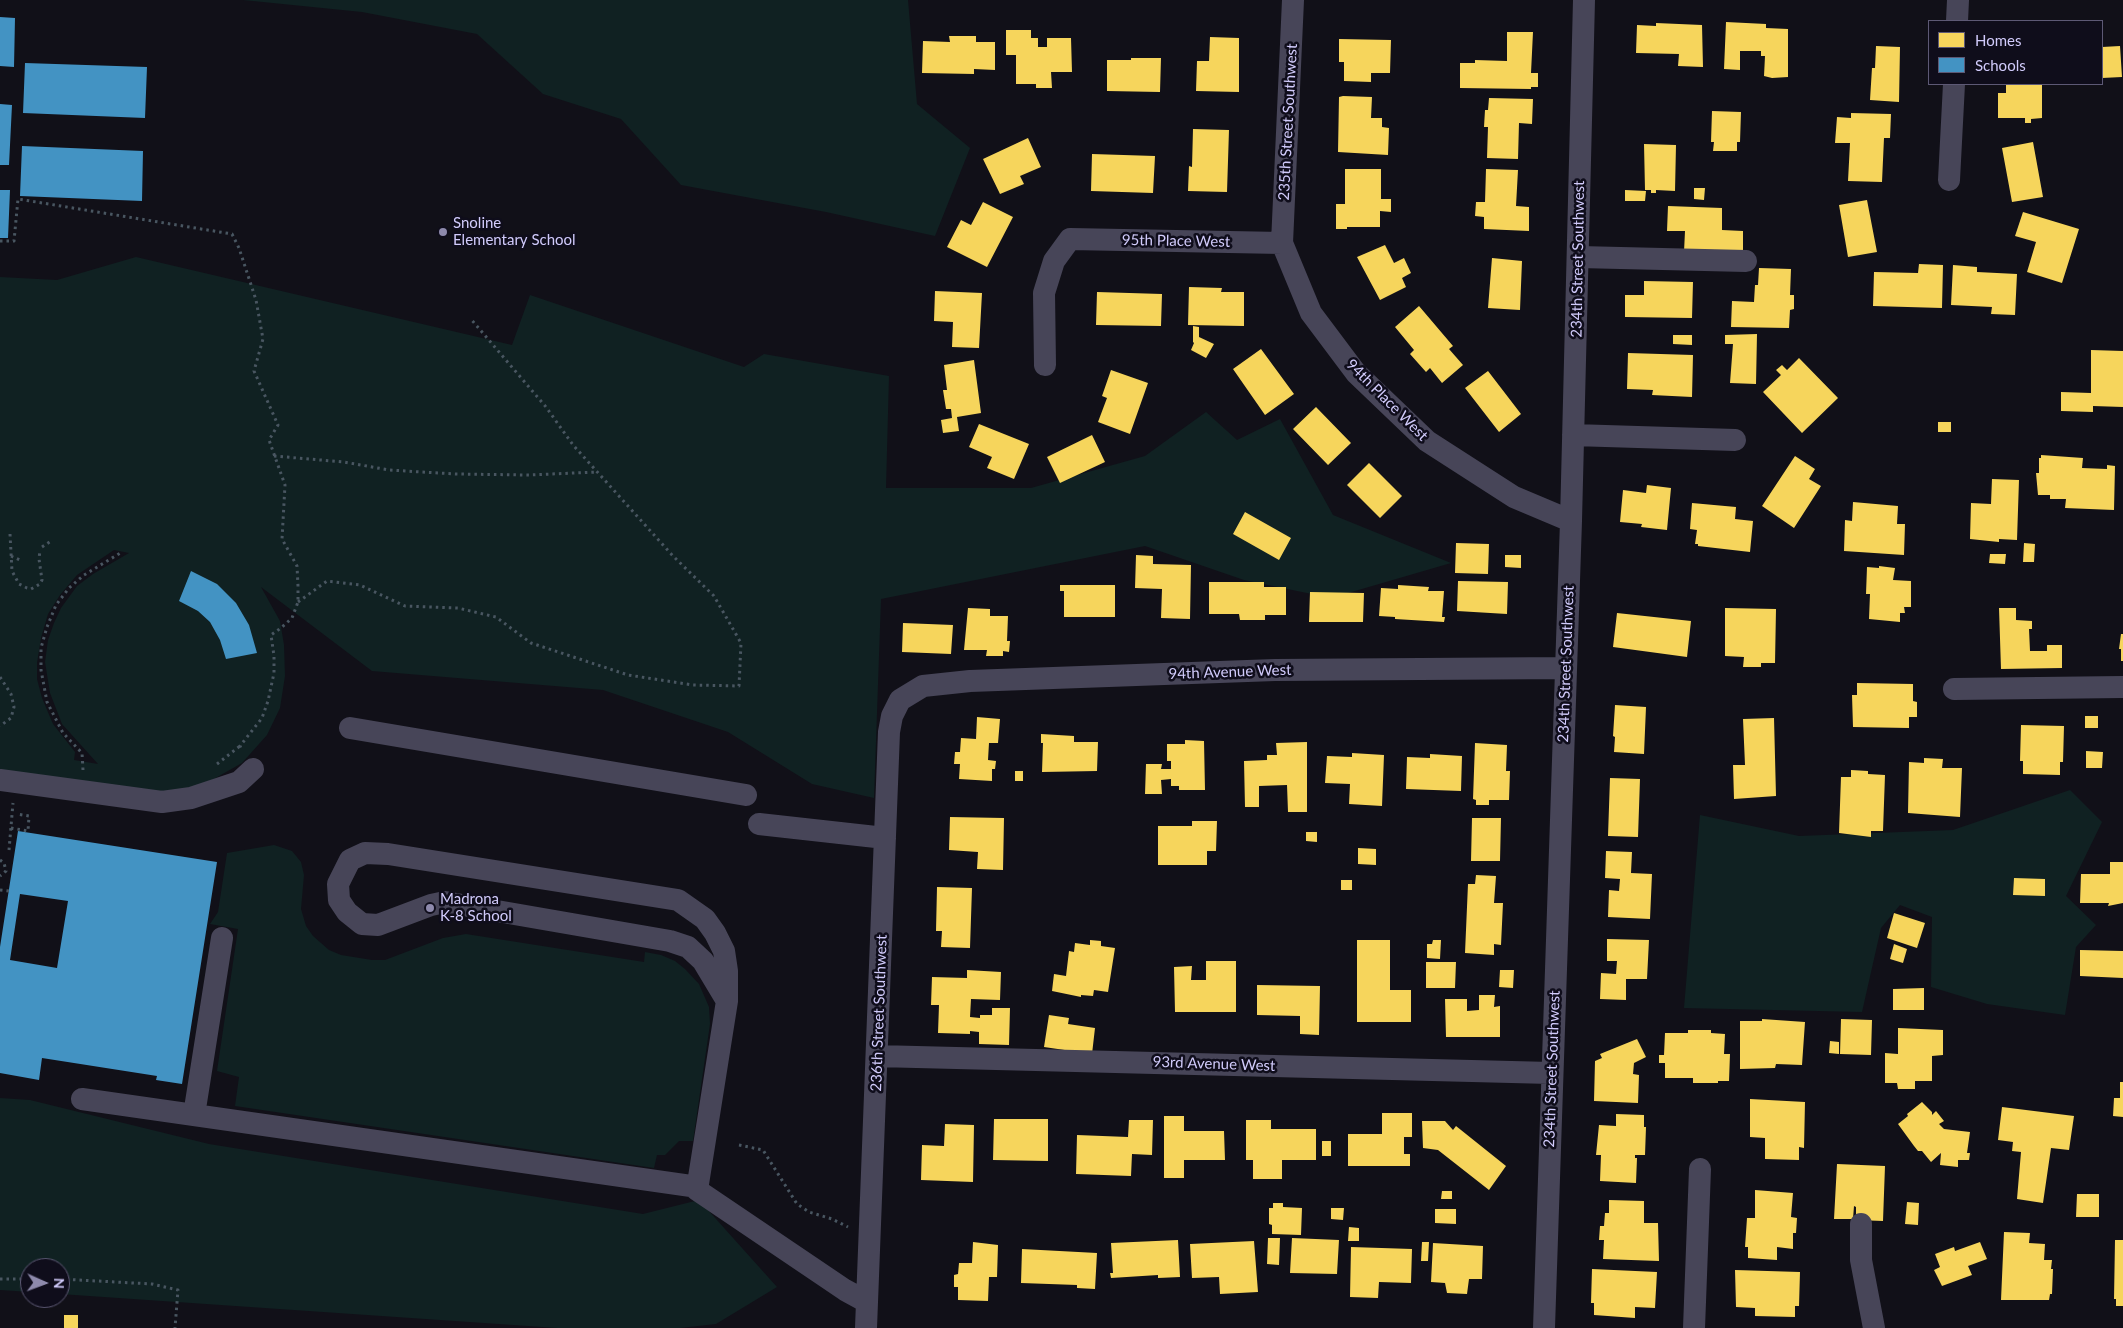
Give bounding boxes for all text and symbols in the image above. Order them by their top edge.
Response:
legend [1928,20,2103,85]
text: Homes [1975,31,2021,49]
street label: 235th Street Southwest [1275,43,1301,201]
text: Schools [1975,56,2026,74]
street label: 234th Street Southwest [1568,180,1588,338]
place label: Snoline Elementary School [453,214,576,249]
marker: Snoline Elementary School [437,226,449,238]
street label: 95th Place West [1122,231,1230,251]
street label: 94th Place West [1342,355,1432,445]
street label: 234th Street Southwest [1554,585,1578,743]
street label: 94th Avenue West [1168,661,1292,683]
place label: Madrona K-8 School [440,890,512,925]
marker: Madrona K-8 School [424,902,436,914]
street label: 236th Street Southwest [867,934,891,1092]
street label: 234th Street Southwest [1540,990,1564,1148]
street label: 93rd Avenue West [1152,1053,1276,1075]
north arrow [20,1258,70,1308]
text: N [51,1278,68,1289]

